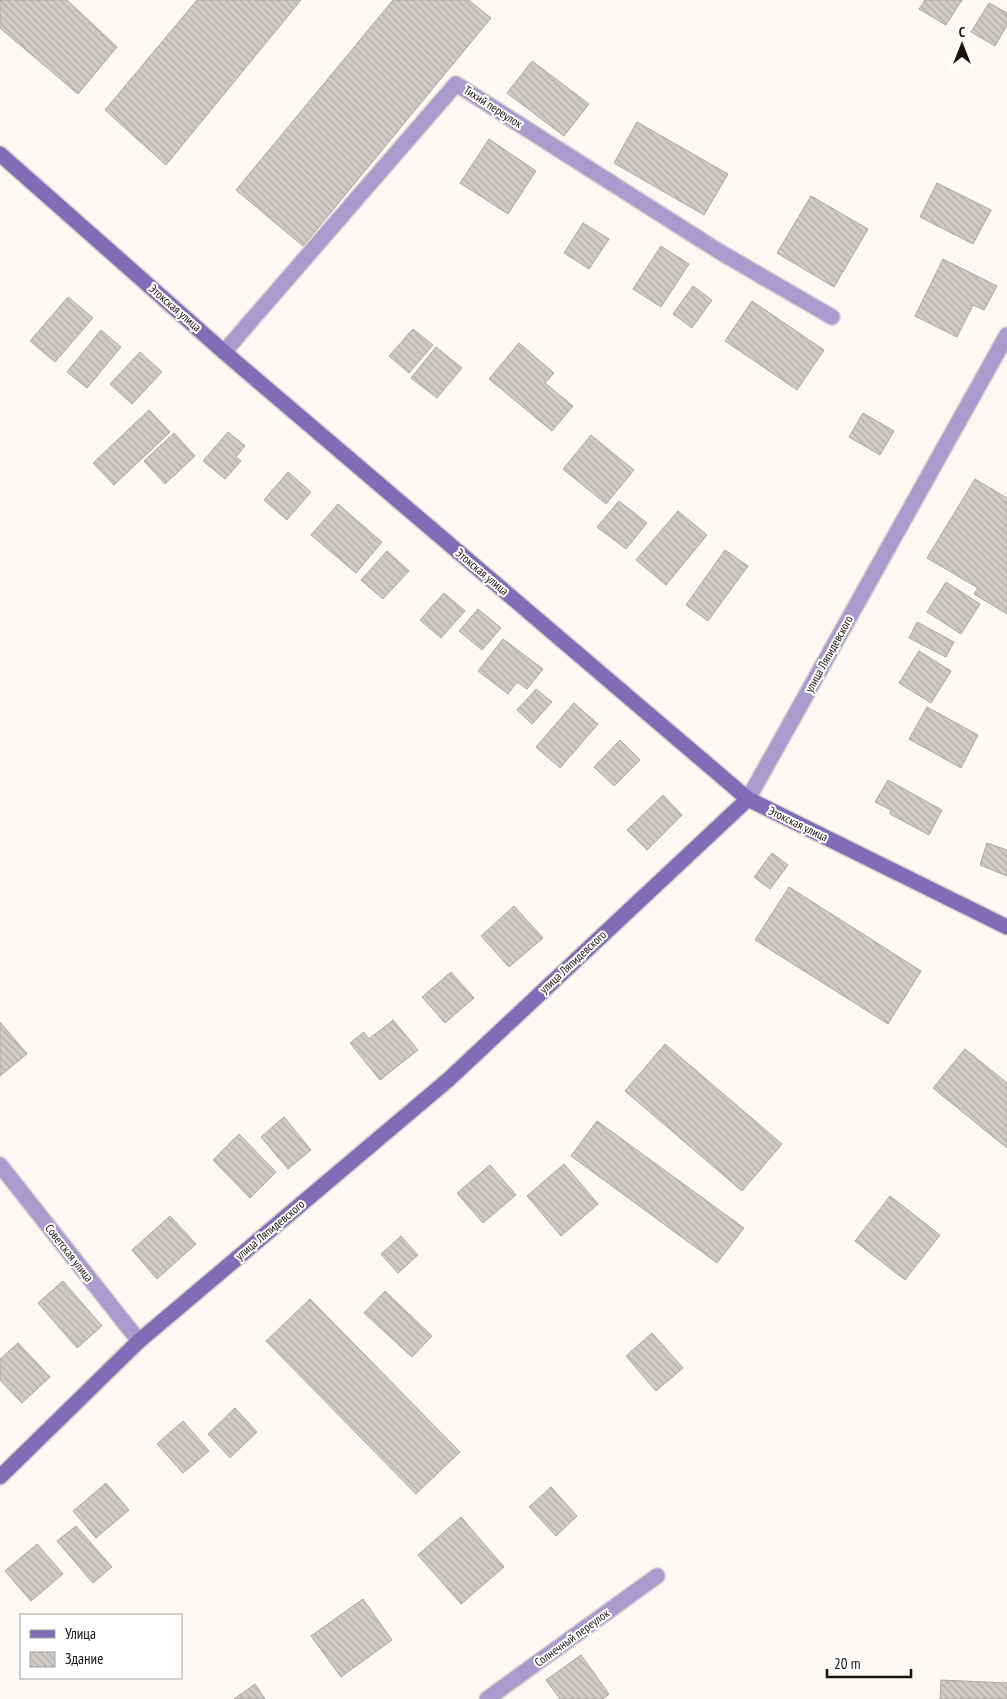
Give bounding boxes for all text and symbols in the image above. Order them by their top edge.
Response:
north arrow [937,20,987,70]
text: С [959,23,966,41]
street label: Тихий переулок [461,82,526,131]
street label: Этокская улица [146,281,205,335]
street label: Этокская улица [453,545,512,598]
street label: улица Ляпидевского [801,613,856,695]
street label: Этокская улица [766,803,831,845]
street label: улица Ляпидевского [536,927,609,996]
street label: улица Ляпидевского [232,1196,307,1263]
street label: Советская улица [42,1221,97,1285]
street label: Солнечный переулок [531,1605,612,1670]
legend [20,1614,182,1679]
text: Улица [65,1624,96,1643]
scale bar [827,1646,911,1678]
text: Здание [65,1649,103,1668]
text: 20 m [834,1654,860,1673]

